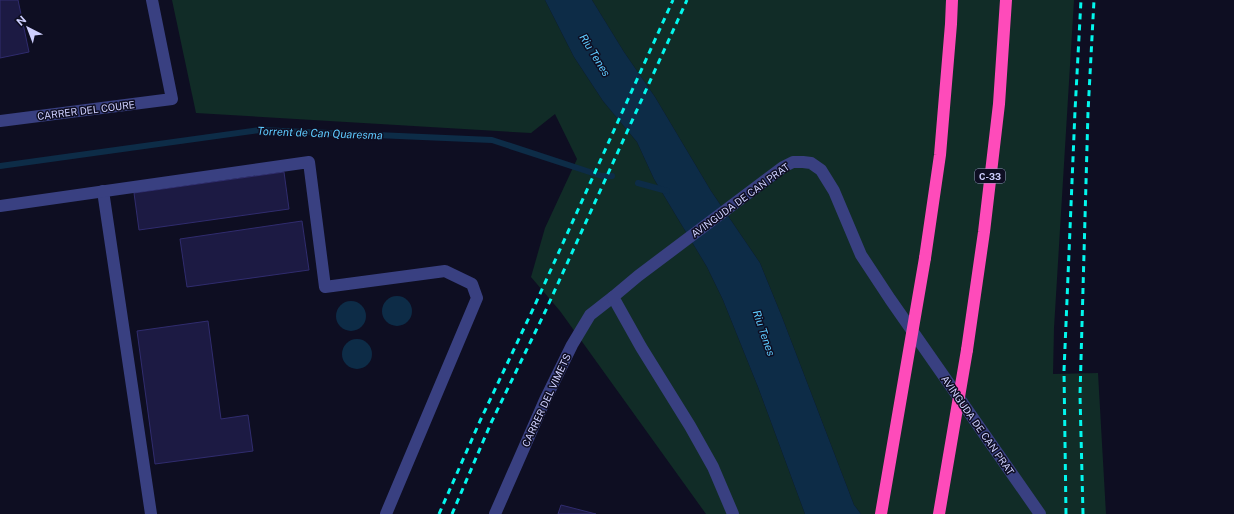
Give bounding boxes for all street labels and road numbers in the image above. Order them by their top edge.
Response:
street label: CARRER DEL COURE [36,98,136,122]
street label: AVINGUDA DE CAN PRAT [689,160,791,240]
road number: C-33 [975,169,1005,183]
street label: CARRER DEL VIMETS [519,351,573,449]
street label: AVINGUDA DE CAN PRAT [939,373,1017,477]

